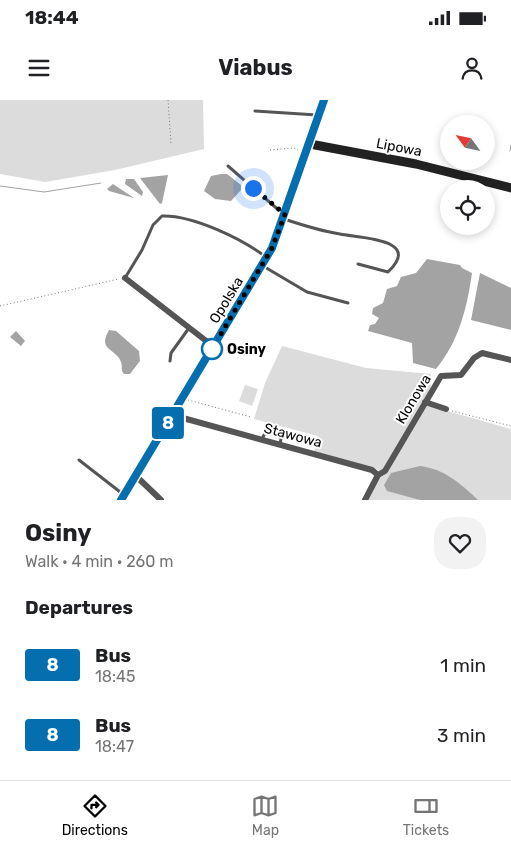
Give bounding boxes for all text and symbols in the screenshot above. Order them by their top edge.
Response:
text: 18:44 [25,6,79,29]
icon: menu [25,54,53,82]
text: Viabus [218,54,293,81]
icon: person [458,54,486,82]
north arrow [440,115,495,170]
map controls [440,115,495,235]
street label: Lipowa [375,135,423,160]
your location [241,176,266,201]
button: locate [440,180,495,235]
street label: Opolska [206,274,247,327]
marker: Osiny [201,338,223,360]
place label: Osiny [227,341,266,358]
street label: Klonowa [392,371,435,427]
line badge: 8 [152,407,184,439]
text: 8 [162,412,174,434]
street label: Stawowa [262,420,324,451]
button: heart [434,517,486,569]
text: Osiny [25,519,92,547]
text: Walk · 4 min · 260 m [25,552,174,571]
text: Departures [25,596,133,619]
text: Bus [95,644,131,667]
text: 8 [46,654,59,676]
text: 1 min [440,654,486,677]
text: 18:45 [95,667,136,686]
text: Bus [95,714,131,737]
text: 8 [46,724,59,746]
text: 3 min [437,724,486,747]
text: 18:47 [95,737,134,756]
tab: Directions [62,792,128,839]
tab: Map [251,792,279,839]
tab: Tickets [403,792,449,839]

